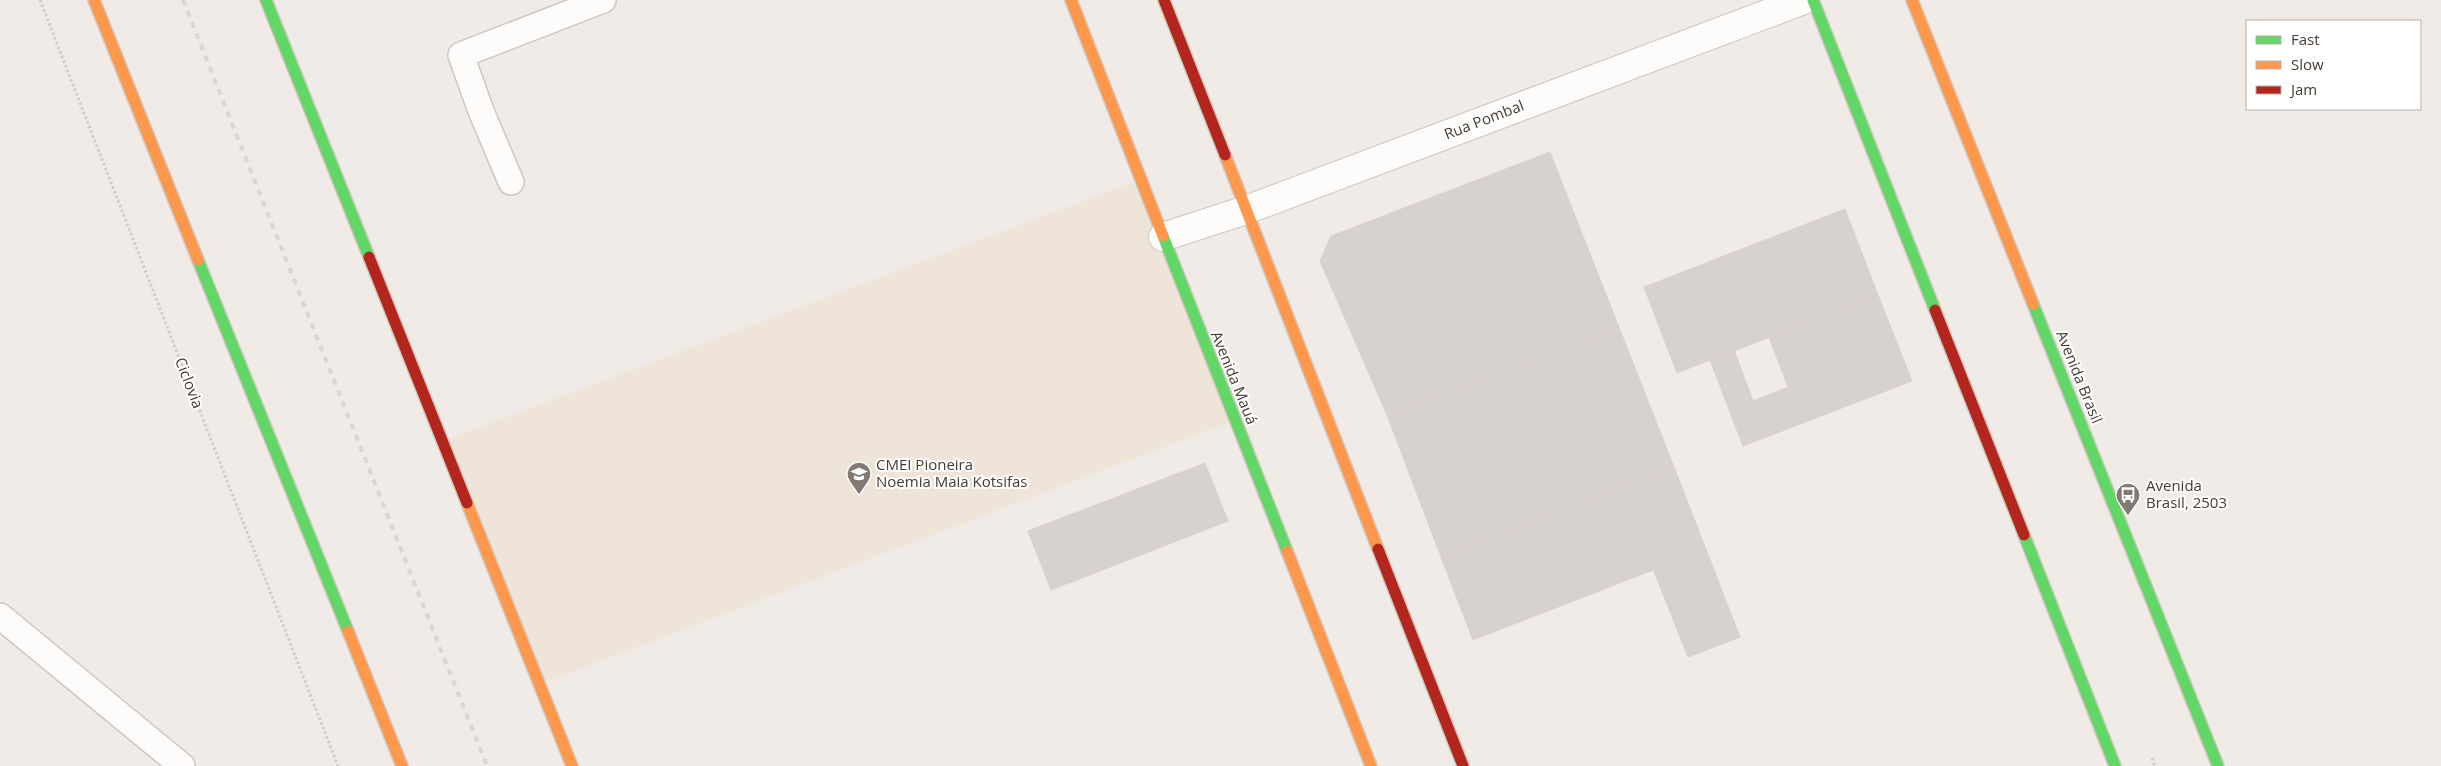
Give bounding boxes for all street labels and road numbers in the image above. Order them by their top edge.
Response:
street label: Rua Pombal [1441,95,1526,143]
street label: Avenida Brasil [2052,327,2108,426]
street label: Avenida Mauá [1207,328,1263,427]
street label: Ciclovia [171,354,209,411]

